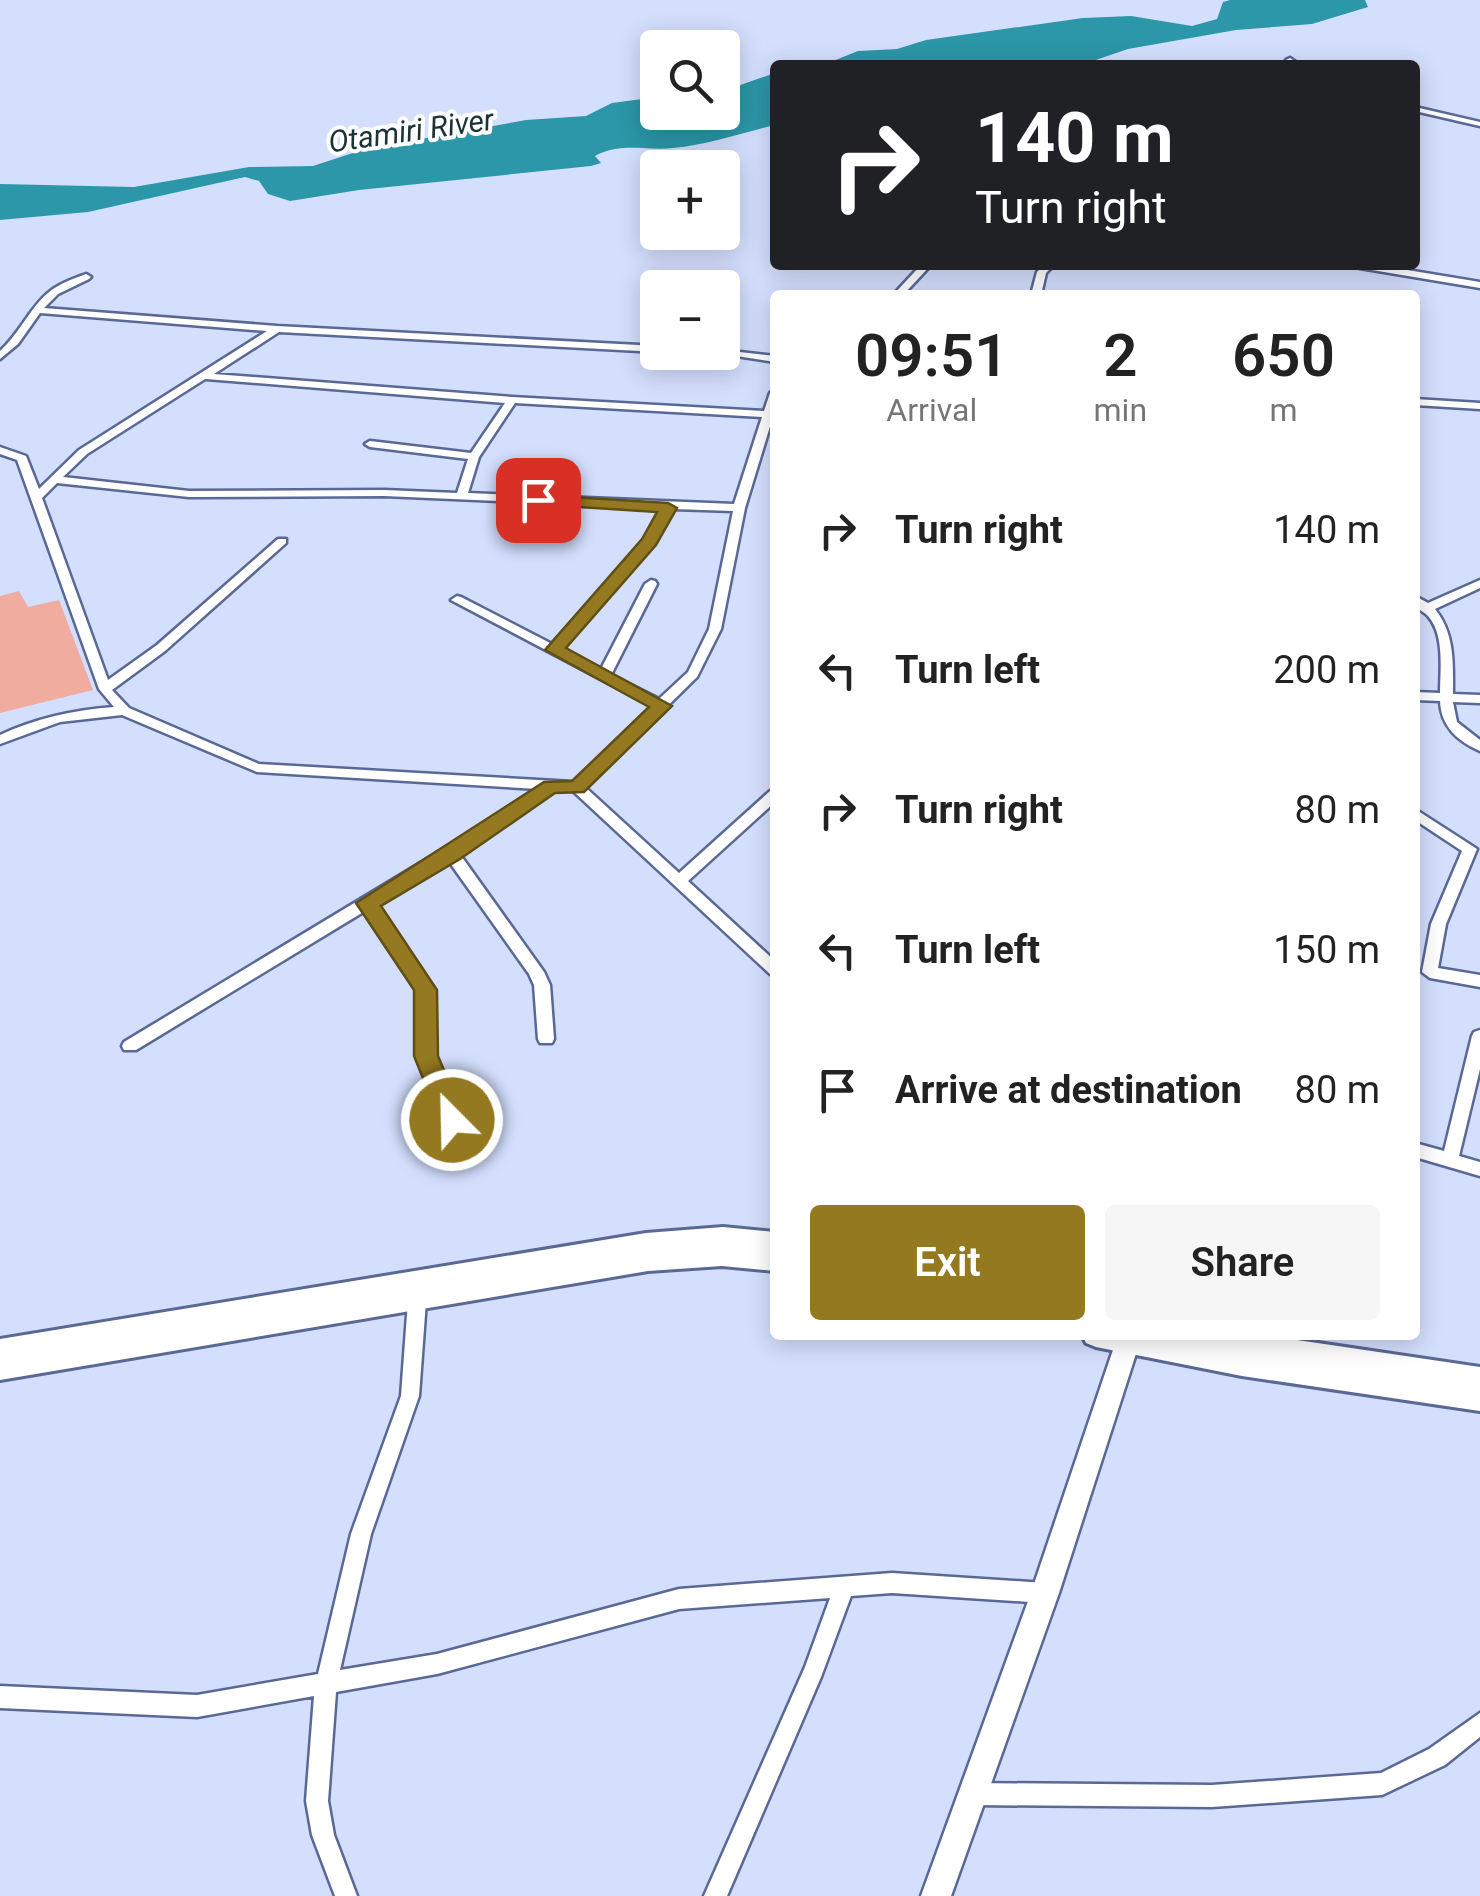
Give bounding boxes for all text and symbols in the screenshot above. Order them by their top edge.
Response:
map controls [640,30,740,370]
button: search [640,30,740,130]
text: 140 m [975,97,1174,179]
icon: right [810,100,940,230]
water label: Otamiri River [326,101,497,159]
button: + [640,150,740,250]
text: Turn right [975,181,1167,234]
button: − [640,270,740,370]
text: 09:51 [855,320,1009,391]
text: 2 [1103,320,1137,391]
text: 650 [1232,320,1335,391]
text: Arrival [886,391,977,429]
text: min [1094,391,1147,429]
text: m [1269,391,1298,429]
pin [496,458,581,543]
icon: arrive [511,473,566,528]
icon: right [810,503,865,558]
text: Turn right [895,508,1063,552]
text: 140 m [1273,508,1380,552]
icon: left [810,643,865,698]
text: Turn left [895,648,1040,692]
text: 200 m [1273,648,1380,692]
icon: right [810,783,865,838]
text: Turn right [895,788,1063,832]
text: 80 m [1295,788,1380,832]
icon: left [810,923,865,978]
text: Turn left [895,928,1040,972]
text: 150 m [1273,928,1380,972]
icon: arrive [810,1063,865,1118]
position arrow [400,1068,504,1172]
text: Arrive at destination [895,1068,1242,1112]
text: 80 m [1295,1068,1380,1112]
button: Exit [810,1205,1085,1320]
button: Share [1105,1205,1380,1320]

